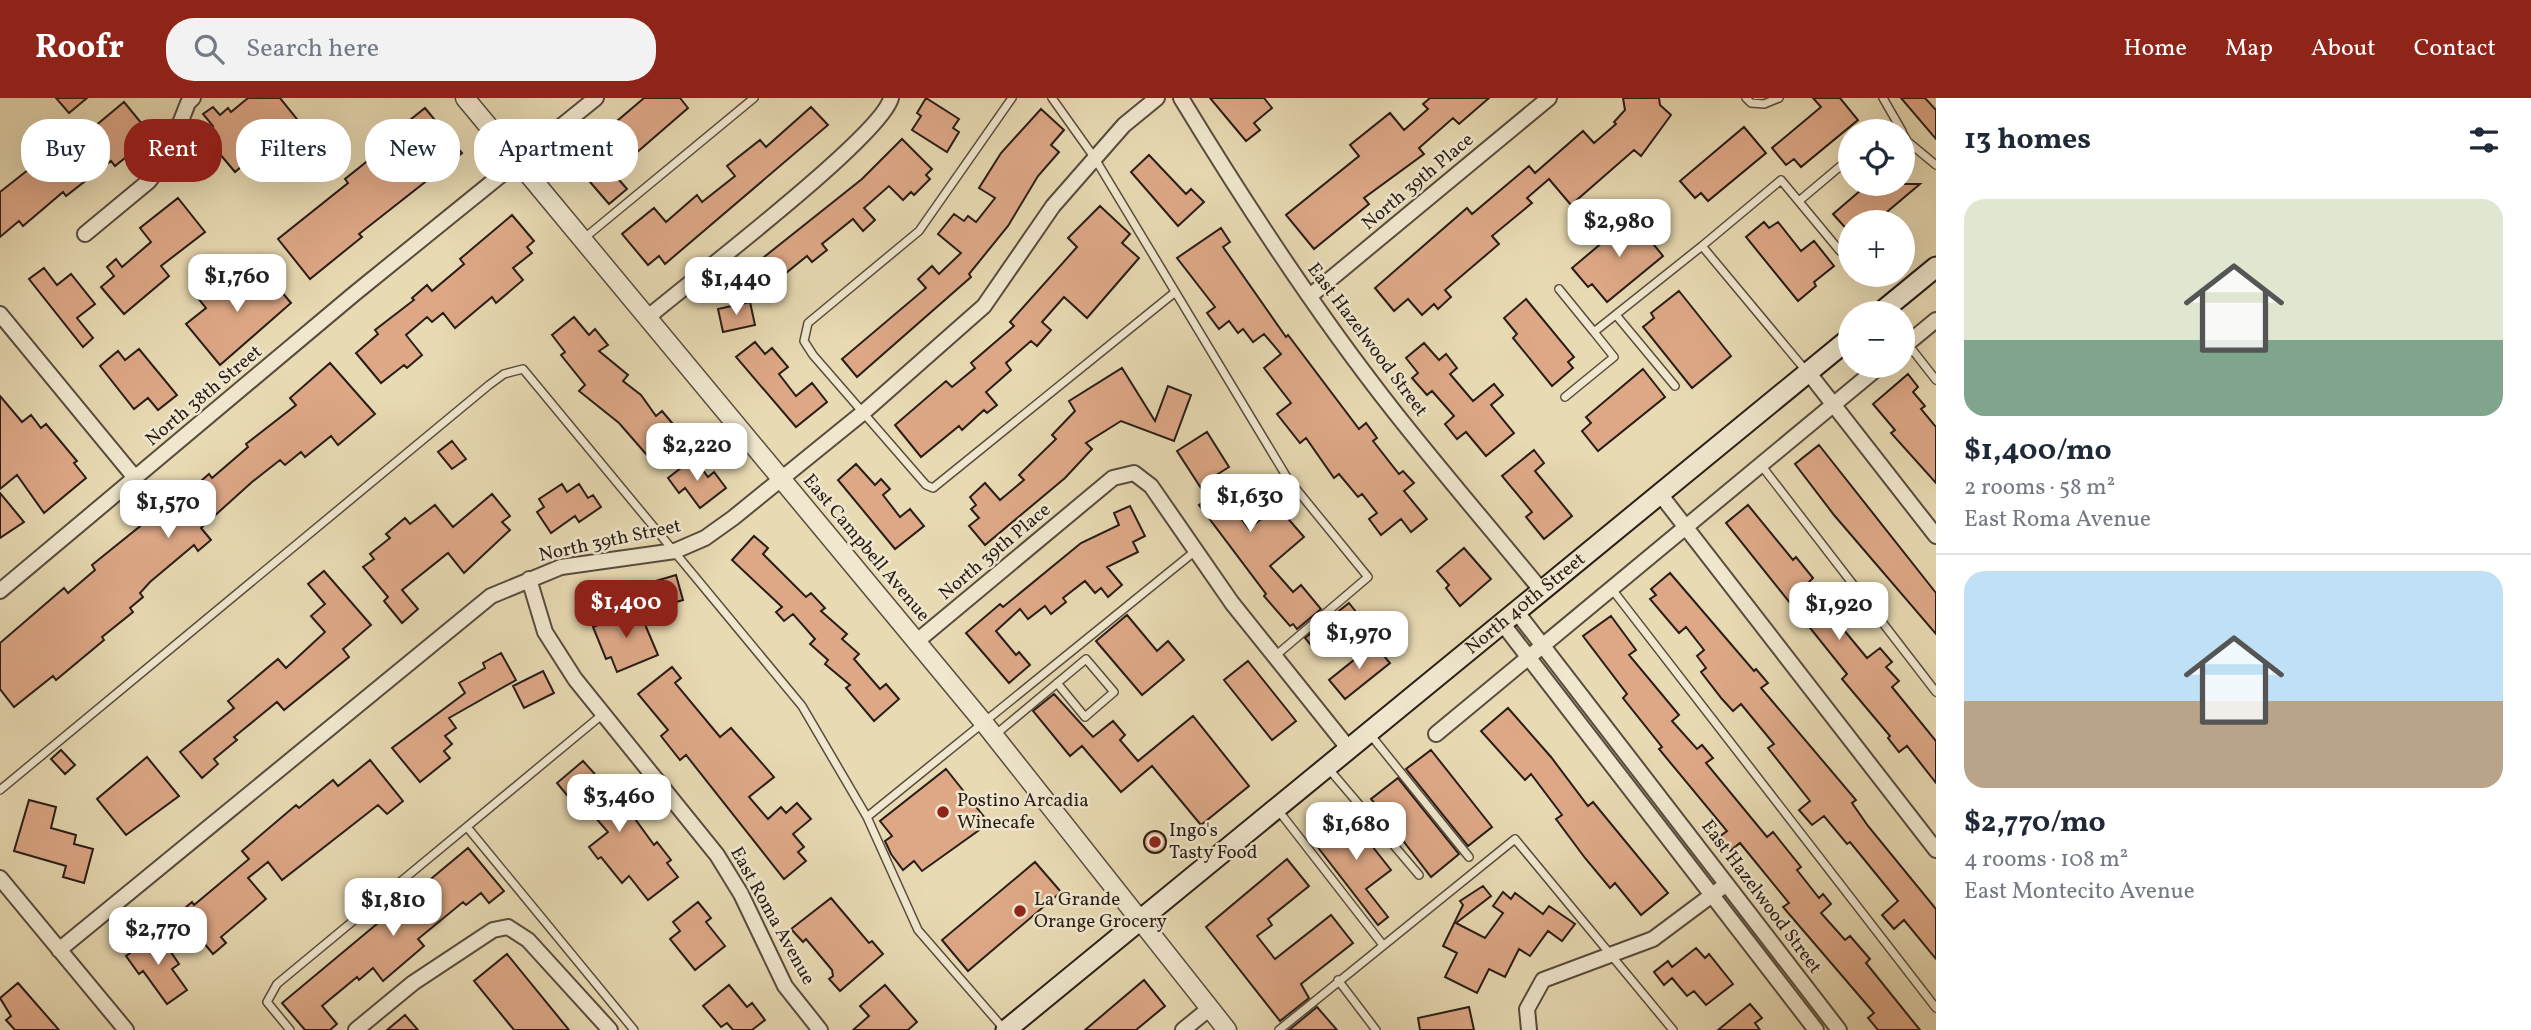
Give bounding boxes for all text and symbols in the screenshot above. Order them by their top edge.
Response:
search box [166,18,656,81]
text: Roofr [35,26,124,72]
icon: search [190,30,228,68]
text: Search here [246,31,379,67]
text: Home [2123,32,2187,66]
text: Map [2225,32,2273,66]
text: About [2311,32,2376,66]
text: Contact [2414,32,2496,66]
chip: Buy [21,119,110,182]
chip: Rent [124,119,222,182]
chip: Filters [236,119,351,182]
chip: New [365,119,460,182]
chip: Apartment [474,119,638,182]
map controls [1838,119,1915,378]
button: locate [1838,119,1915,196]
text: 13 homes [1964,119,2091,161]
icon: filters [2465,121,2503,159]
street label: North 39th Place [1357,127,1479,237]
pin: $2,980 [1562,200,1676,259]
text: $2,980 [1584,206,1654,238]
button: + [1838,210,1915,287]
icon: home [2171,245,2297,371]
pin: $1,760 [180,254,294,314]
pin: $1,440 [679,258,793,317]
street label: East Hazelwood Street [1300,258,1434,423]
text: $1,760 [204,261,270,293]
text: $1,440 [701,264,771,296]
button: − [1838,301,1915,378]
street label: North 38th Street [140,339,268,453]
pin: $2,220 [640,424,754,483]
text: $2,220 [662,430,732,462]
text: $1,400/mo [1964,430,2112,472]
street label: East Campbell Avenue [796,469,936,627]
text: 2 rooms · 58 m² [1964,472,2115,504]
pin: $1,630 [1193,474,1307,534]
pin: $1,570 [111,480,225,540]
text: $1,630 [1217,481,1283,513]
text: $1,570 [136,487,200,519]
street label: North 39th Place [934,497,1056,607]
text: East Roma Avenue [1964,504,2151,536]
street label: North 39th Street [536,513,684,569]
street label: North 40th Street [1460,547,1591,661]
pin: $1,400 [569,580,683,640]
pin: $1,920 [1782,582,1896,642]
text: $1,400 [591,587,661,619]
text: $1,920 [1805,589,1873,621]
pin: $1,970 [1302,612,1416,671]
icon: home [2171,617,2297,743]
text: $1,970 [1326,618,1392,650]
pin: $3,460 [562,774,676,834]
text: $3,460 [583,781,655,813]
place label: Postino Arcadia Winecafe [957,788,1089,836]
pin: $1,680 [1299,802,1413,862]
text: $2,770/mo [1964,802,2106,844]
marker: Postino Arcadia Winecafe [935,804,951,820]
text: $1,680 [1322,809,1390,841]
street label: East Hazelwood Street [1694,815,1828,980]
place label: Ingo's Tasty Food [1169,818,1257,866]
marker: Ingo's Tasty Food [1147,834,1163,850]
street label: East Roma Avenue [723,842,821,990]
text: 4 rooms · 108 m² [1964,844,2128,876]
text: East Montecito Avenue [1964,876,2195,908]
pin: $1,810 [336,878,450,938]
text: $1,810 [361,885,425,917]
place label: La Grande Orange Grocery [1034,887,1167,935]
marker: La Grande Orange Grocery [1012,903,1028,919]
pin: $2,770 [101,908,215,967]
text: $2,770 [125,914,191,946]

